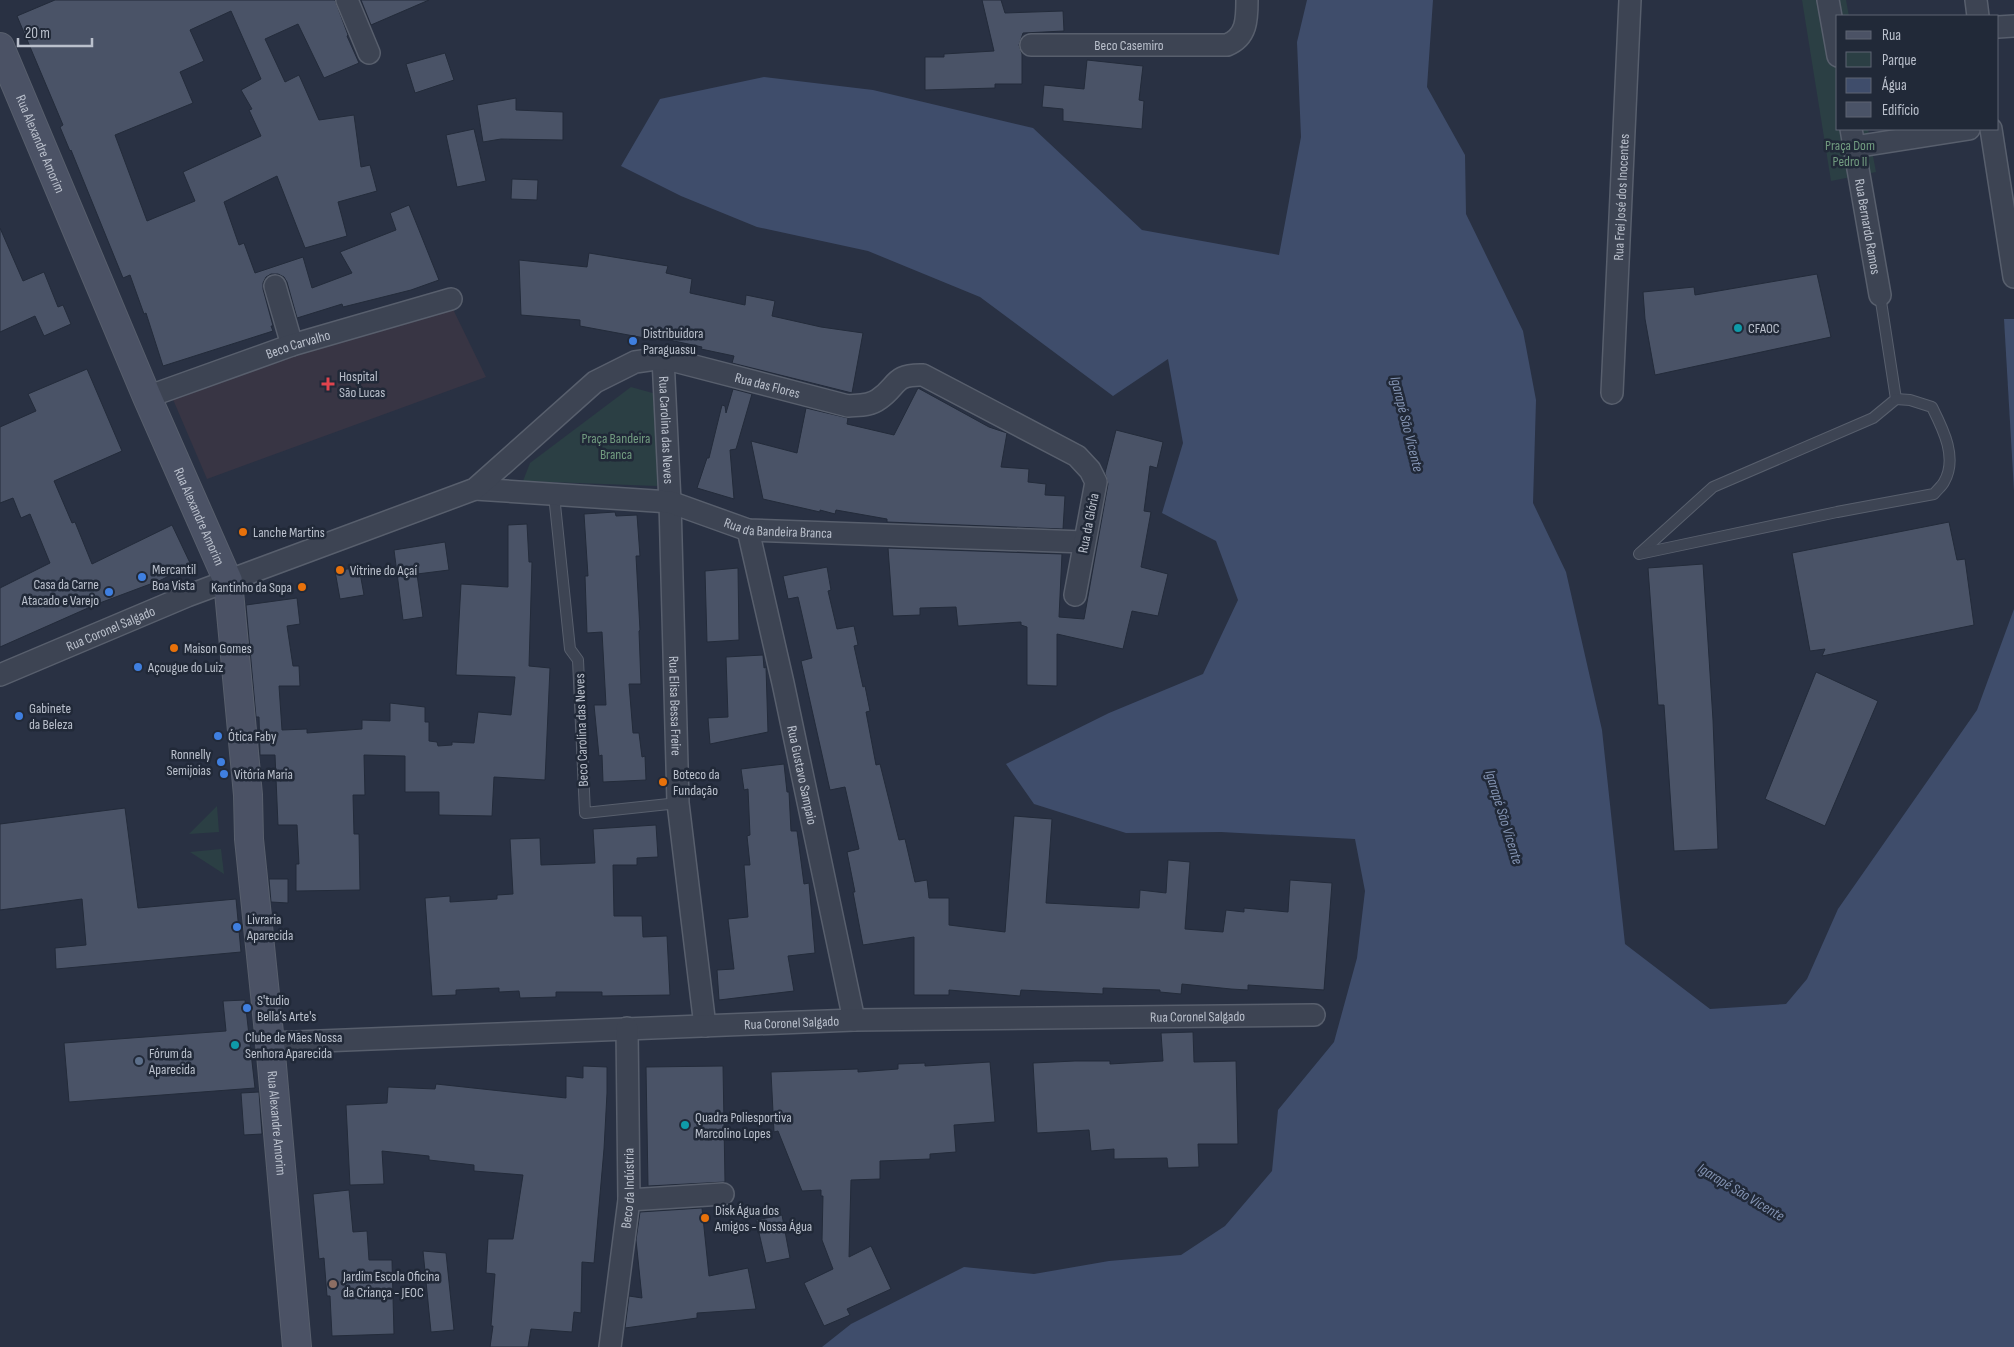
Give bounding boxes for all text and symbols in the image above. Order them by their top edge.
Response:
scale bar [18,15,91,47]
legend [1836,15,1999,130]
text: 20 m [25,24,50,43]
text: Rua [1882,26,1901,45]
street label: Beco Casemiro [1094,37,1164,54]
text: Parque [1882,51,1917,70]
text: Água [1881,76,1907,95]
street label: Rua Alexandre Amorim [12,92,68,196]
text: Edifício [1882,101,1919,120]
street label: Rua Frei José dos Inocentes [1610,133,1633,261]
park label: Praça Dom Pedro II [1825,137,1875,170]
street label: Rua Bernardo Ramos [1851,178,1884,276]
place label: CFAOC [1748,320,1780,337]
marker: CFAOC [1732,322,1744,334]
place label: Distribuidora Paraguassu [643,325,704,358]
street label: Beco Carvalho [264,326,332,363]
marker: Distribuidora Paraguassu [627,335,639,347]
place label: Hospital São Lucas [339,368,385,401]
street label: Rua das Flores [733,369,802,402]
water label: Igarapé São Vicente [1385,374,1428,474]
street label: Rua Carolina das Neves [655,376,677,484]
marker: Hospital São Lucas [321,377,335,391]
park label: Praça Bandeira Branca [581,430,651,463]
street label: Rua Alexandre Amorim [170,465,228,568]
street label: Rua da Glória [1074,492,1103,555]
street label: Rua da Bandeira Branca [722,514,832,542]
place label: Lanche Martins [253,524,325,541]
marker: Lanche Martins [237,526,249,538]
place label: Mercantil Boa Vista [152,561,196,594]
place label: Vitrine do Açaí [350,562,418,579]
marker: Vitrine do Açaí [334,564,346,576]
marker: Mercantil Boa Vista [136,571,148,583]
place label: Casa da Carne Atacado e Varejo [21,576,99,609]
place label: Kantinho da Sopa [211,579,292,596]
marker: Kantinho da Sopa [296,581,308,593]
marker: Casa da Carne Atacado e Varejo [103,586,115,598]
street label: Rua Coronel Salgado [64,602,158,655]
place label: Maison Gomes [184,640,252,657]
marker: Maison Gomes [168,642,180,654]
street label: Rua Elisa Bessa Freire [665,656,685,756]
place label: Açougue do Luiz [147,659,223,676]
marker: Açougue do Luiz [132,661,144,673]
street label: Beco Carolina das Neves [571,673,592,787]
place label: Gabinete da Beleza [29,700,73,733]
marker: Gabinete da Beleza [13,710,25,722]
street label: Rua Gustavo Sampaio [783,724,821,826]
place label: Ótica Faby [228,728,277,745]
marker: Ótica Faby [212,730,224,742]
place label: Ronnelly Semijoias [166,746,212,779]
marker: Ronnelly Semijoias [215,756,227,768]
place label: Vitória Maria [234,766,293,783]
place label: Boteco da Fundação [673,766,720,799]
marker: Vitória Maria [218,768,230,780]
water label: Igarapé São Vicente [1480,768,1527,867]
marker: Boteco da Fundação [657,776,669,788]
place label: Livraria Aparecida [246,911,293,944]
marker: Livraria Aparecida [231,921,243,933]
place label: S'tudio Bella's Arte's [257,992,316,1025]
marker: S'tudio Bella's Arte's [241,1002,253,1014]
street label: Rua Coronel Salgado [1150,1008,1245,1026]
street label: Rua Coronel Salgado [744,1013,840,1033]
place label: Clube de Mães Nossa Senhora Aparecida [245,1029,342,1062]
marker: Clube de Mães Nossa Senhora Aparecida [229,1039,241,1051]
place label: Fórum da Aparecida [148,1045,195,1078]
marker: Fórum da Aparecida [133,1055,145,1067]
street label: Rua Alexandre Amorim [263,1070,290,1176]
place label: Quadra Poliesportiva Marcolino Lopes [695,1109,792,1142]
marker: Quadra Poliesportiva Marcolino Lopes [679,1119,691,1131]
street label: Beco da Indústria [617,1148,638,1230]
water label: Igarapé São Vicente [1694,1159,1788,1226]
place label: Disk Água dos Amigos - Nossa Água [714,1202,812,1235]
marker: Disk Água dos Amigos - Nossa Água [699,1212,711,1224]
place label: Jardim Escola Oficina da Criança - JEOC [342,1268,440,1301]
marker: Jardim Escola Oficina da Criança - JEOC [327,1278,339,1290]

